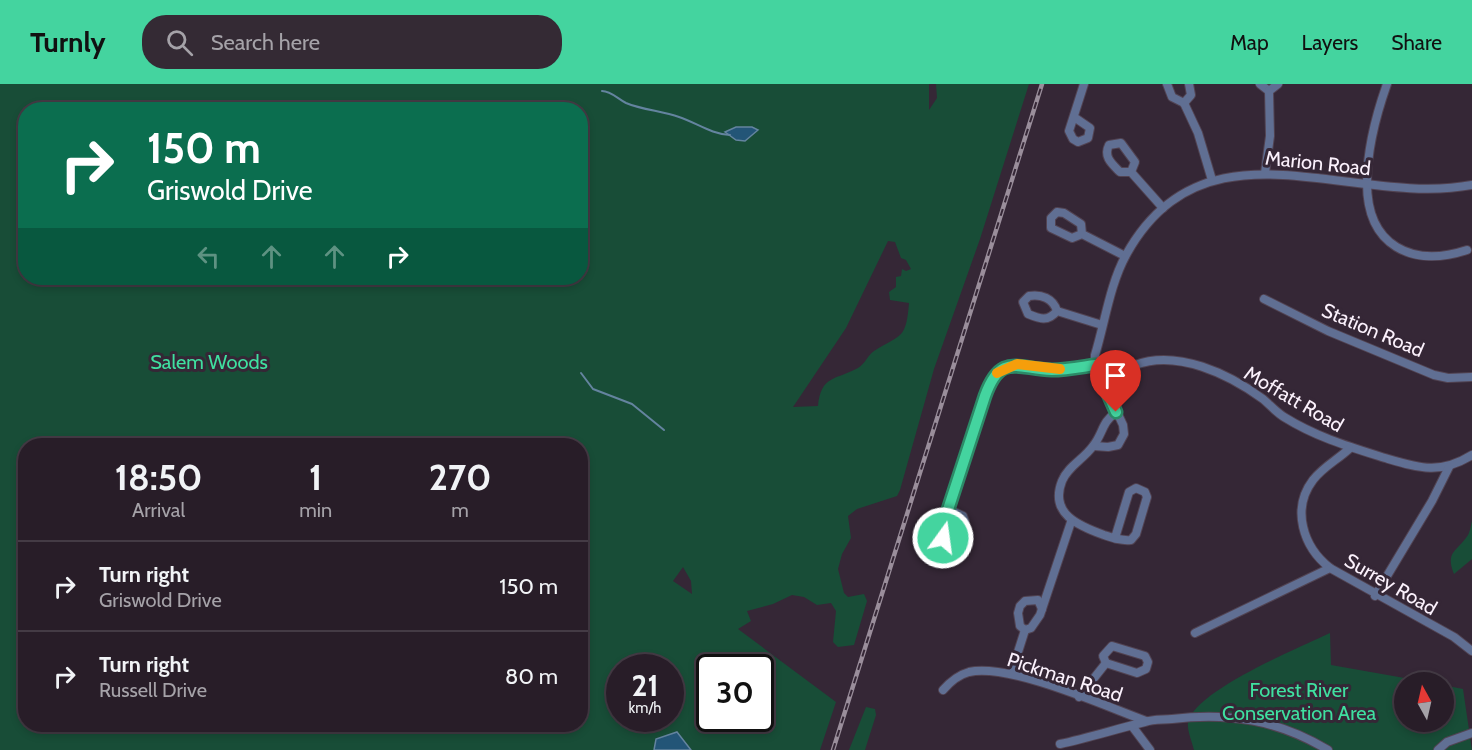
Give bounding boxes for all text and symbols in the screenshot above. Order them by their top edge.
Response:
search box [142,15,562,69]
text: Turnly [30,25,106,59]
icon: search [163,26,196,59]
text: Search here [211,29,320,56]
text: Map [1230,30,1269,55]
text: Layers [1302,30,1358,55]
text: Share [1391,30,1442,55]
text: 150 m [147,122,261,174]
icon: right [48,126,126,204]
street label: Marion Road [1264,146,1372,180]
text: Griswold Drive [147,174,313,207]
icon: left [192,240,225,273]
icon: ahead [255,240,288,273]
icon: ahead [318,240,351,273]
icon: right [381,240,414,273]
street label: Station Road [1318,298,1428,362]
park label: Salem Woods [150,350,268,374]
pin [1090,350,1141,412]
icon: arrive [1099,359,1132,392]
street label: Moffatt Road [1240,361,1348,437]
text: 18:50 [115,455,202,499]
text: 1 [309,455,322,499]
text: 270 [429,455,491,499]
text: Arrival [132,498,185,522]
text: min [299,498,332,522]
text: m [451,498,469,522]
position arrow [911,506,975,570]
street label: Surrey Road [1341,548,1441,620]
text: Turn right [99,561,189,588]
icon: right [48,570,81,603]
text: 150 m [499,573,558,600]
text: Griswold Drive [99,588,222,612]
street label: Pickman Road [1004,647,1126,707]
text: Turn right [99,651,189,678]
speed limit sign: 30 [696,654,774,732]
icon: right [48,660,81,693]
text: 80 m [505,663,558,690]
text: 21 [632,667,658,704]
north arrow [1394,672,1454,732]
map controls [1394,672,1454,732]
text: Russell Drive [99,678,207,702]
park label: Forest River Conservation Area [1222,678,1376,725]
text: km/h [629,699,661,717]

